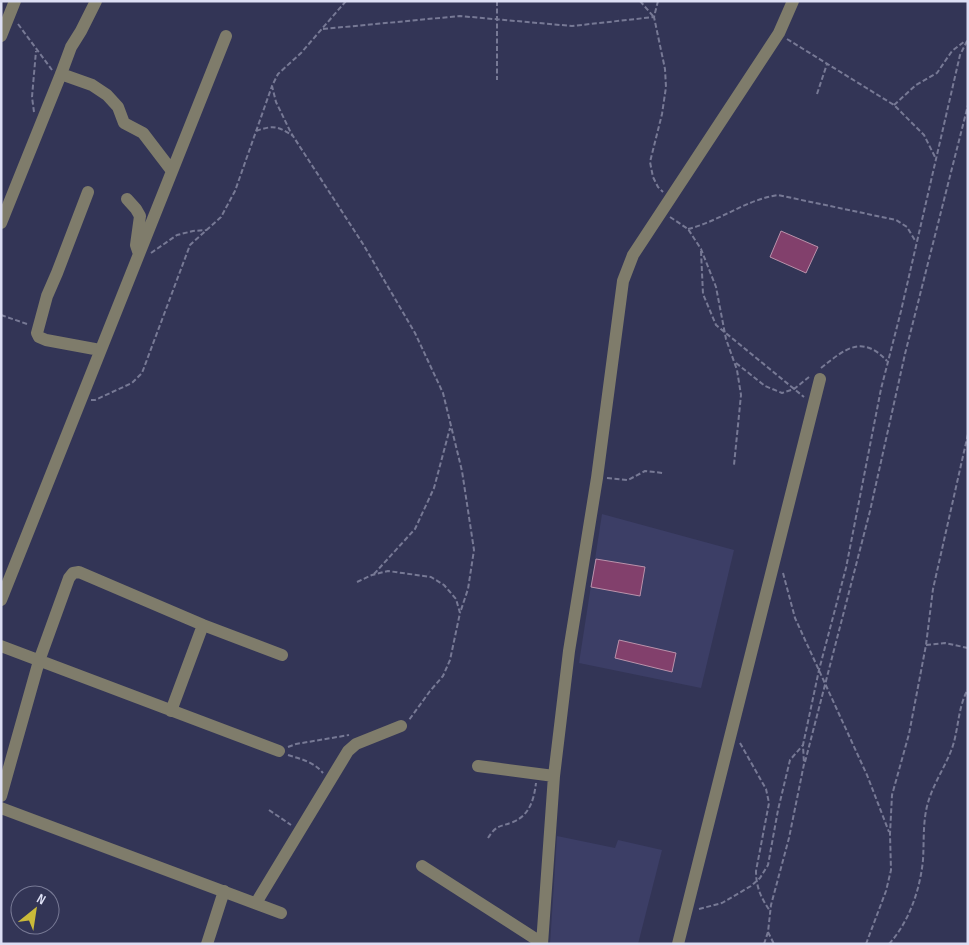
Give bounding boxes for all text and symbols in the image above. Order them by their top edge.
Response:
north arrow [10,885,60,935]
text: N [34,890,49,908]

